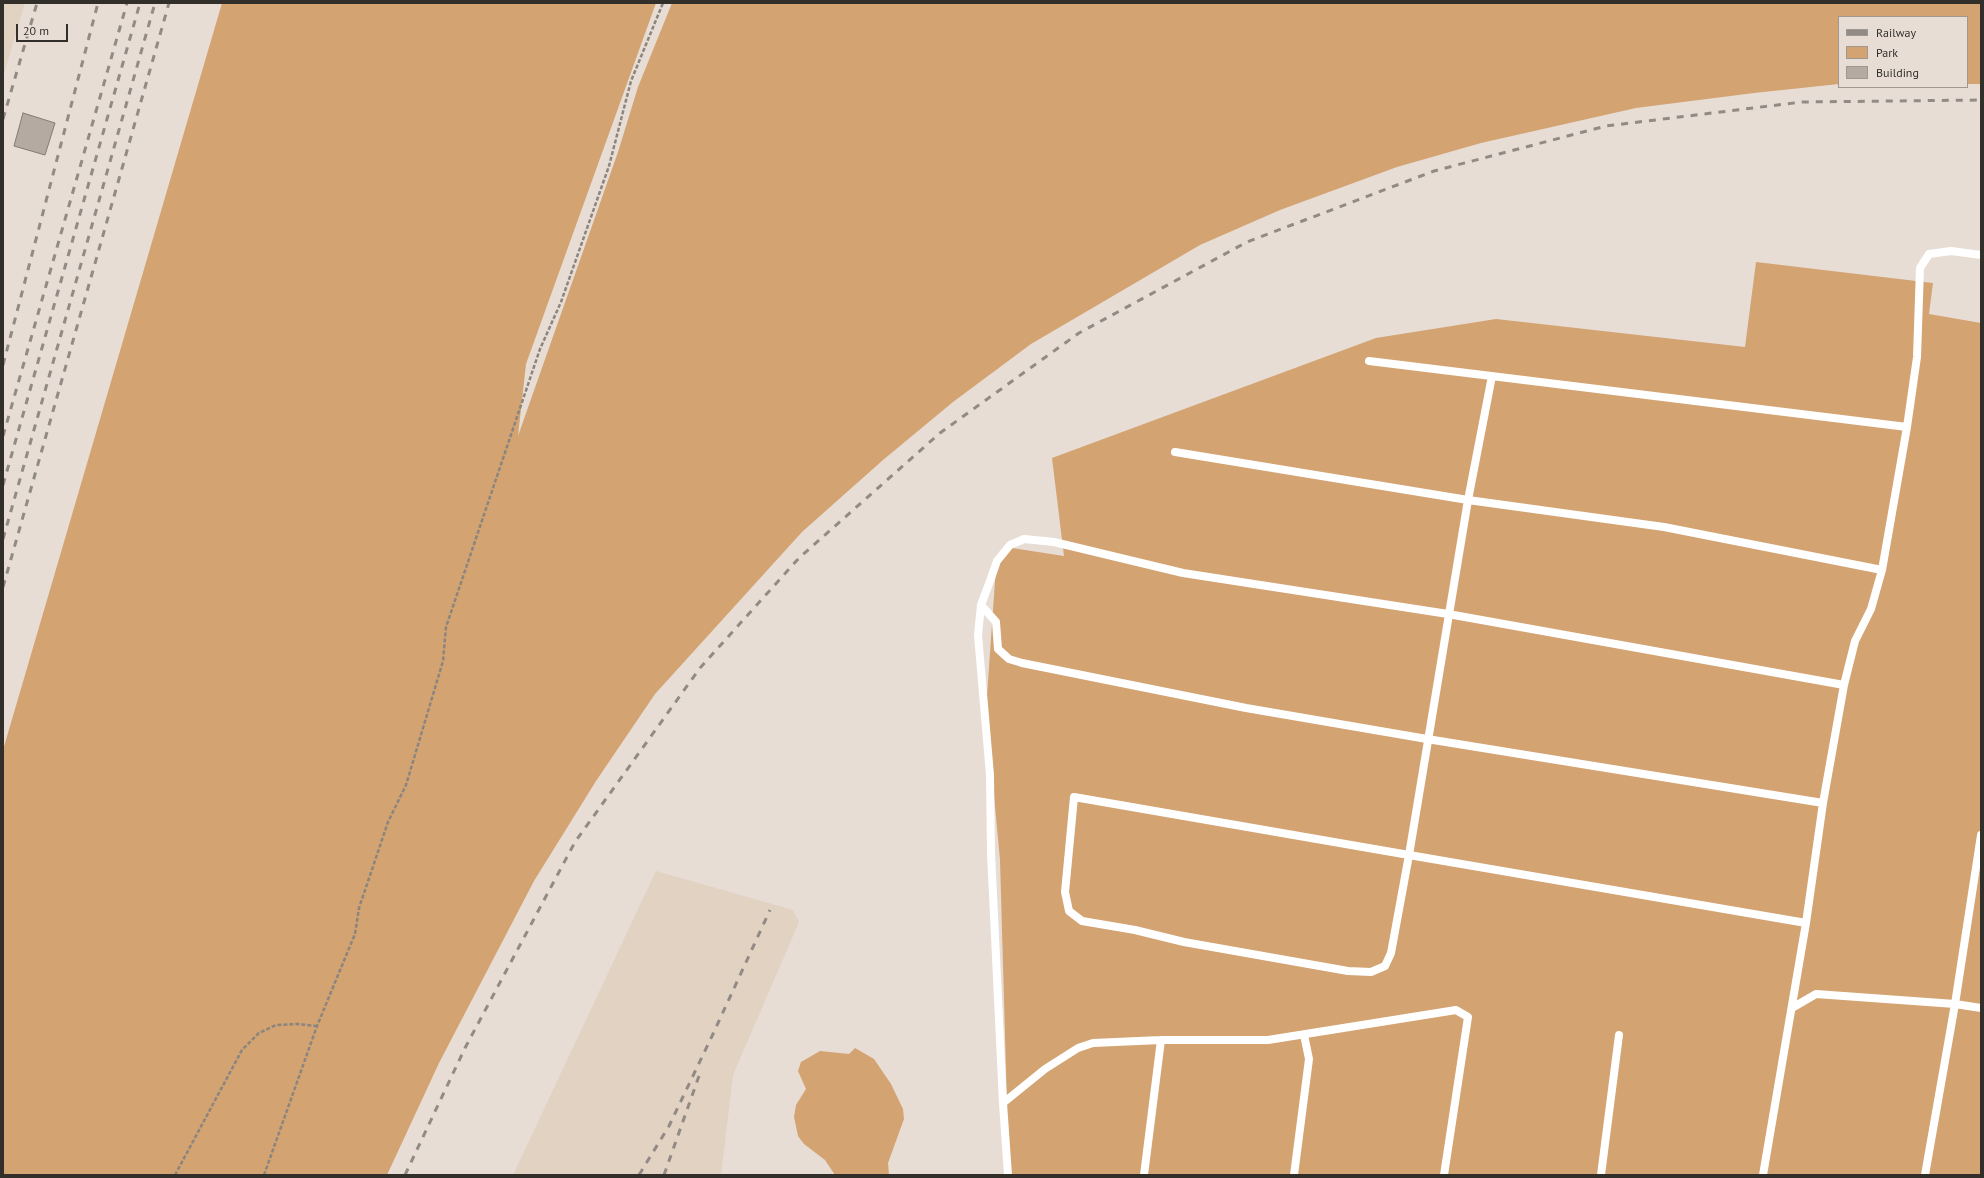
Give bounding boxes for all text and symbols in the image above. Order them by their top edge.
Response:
scale bar [18,16,70,42]
legend [1838,16,1968,88]
text: 20 m [23,23,49,38]
text: Railway [1876,25,1916,40]
text: Park [1876,45,1898,60]
text: Building [1876,65,1919,80]

